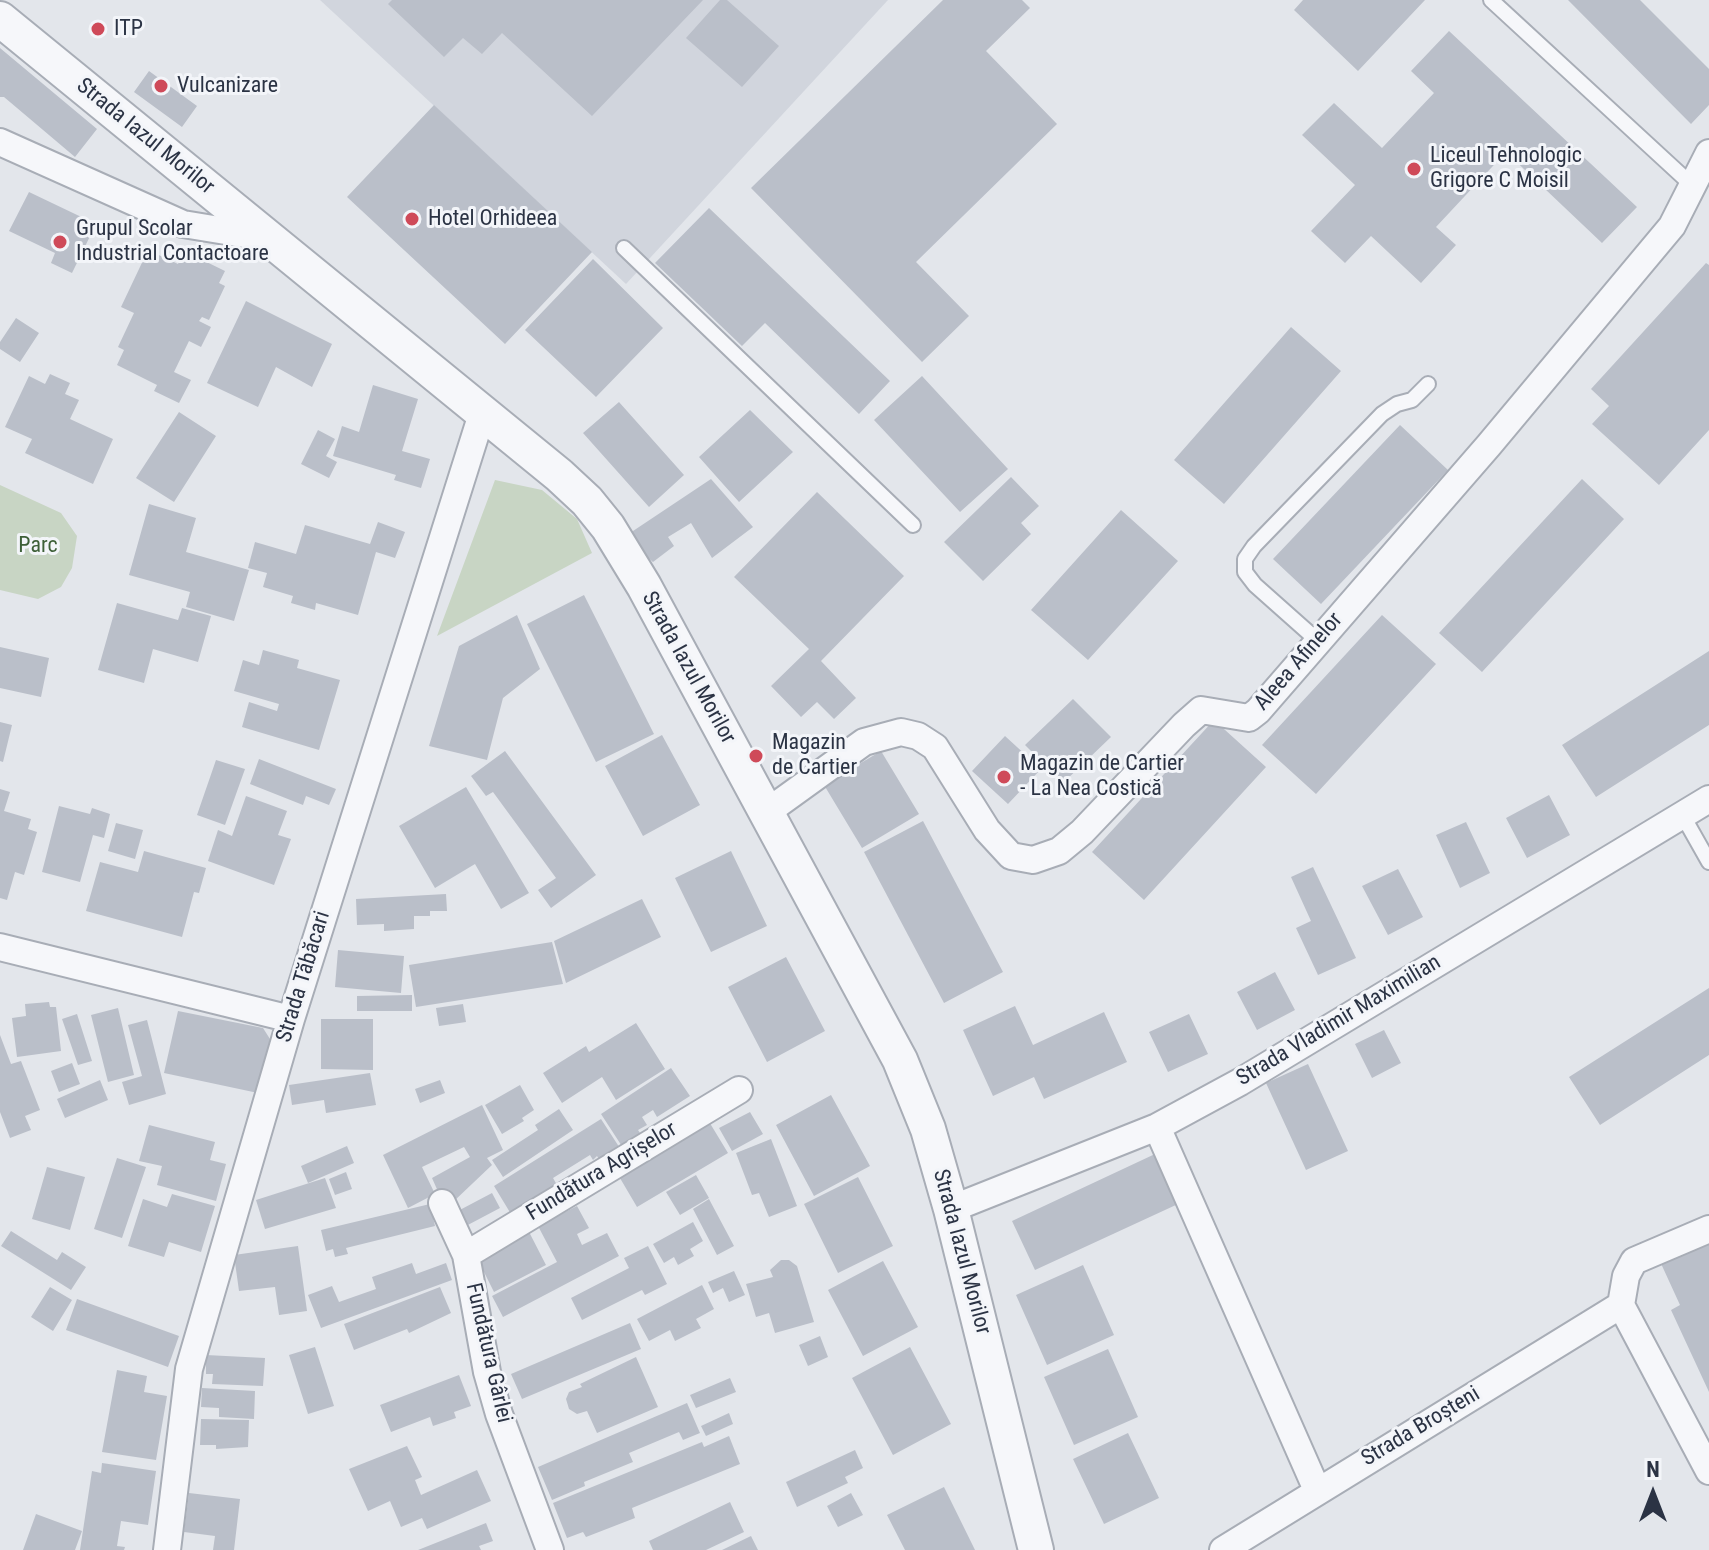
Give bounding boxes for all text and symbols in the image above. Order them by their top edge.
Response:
place label: ITP [114,16,143,42]
marker: ITP [89,20,107,38]
street label: Strada Iazul Morilor [71,73,219,201]
place label: Vulcanizare [177,73,278,99]
marker: Vulcanizare [152,77,170,95]
place label: Liceul Tehnologic Grigore C Moisil [1430,143,1582,194]
marker: Liceul Tehnologic Grigore C Moisil [1405,160,1423,178]
place label: Hotel Orhideea [428,206,557,232]
marker: Hotel Orhideea [403,210,421,228]
place label: Grupul Scolar Industrial Contactoare [76,216,269,268]
marker: Grupul Scolar Industrial Contactoare [51,233,69,251]
park label: Parc [18,533,58,559]
street label: Strada Iazul Morilor [635,587,741,749]
street label: Aleea Afinelor [1249,608,1349,716]
place label: Magazin de Cartier [772,730,857,782]
marker: Magazin de Cartier [747,747,765,765]
place label: Magazin de Cartier - La Nea Costică [1020,751,1184,802]
marker: Magazin de Cartier - La Nea Costică [995,768,1013,786]
street label: Strada Tăbăcari [272,908,336,1046]
street label: Strada Vladimir Maximilian [1232,950,1446,1092]
street label: Fundătura Agrișelor [522,1117,682,1227]
street label: Strada Iazul Morilor [926,1167,996,1337]
street label: Fundătura Gârlei [459,1280,517,1426]
street label: Strada Broșteni [1357,1381,1485,1473]
north arrow [1613,1454,1693,1534]
text: N [1646,1457,1660,1482]

